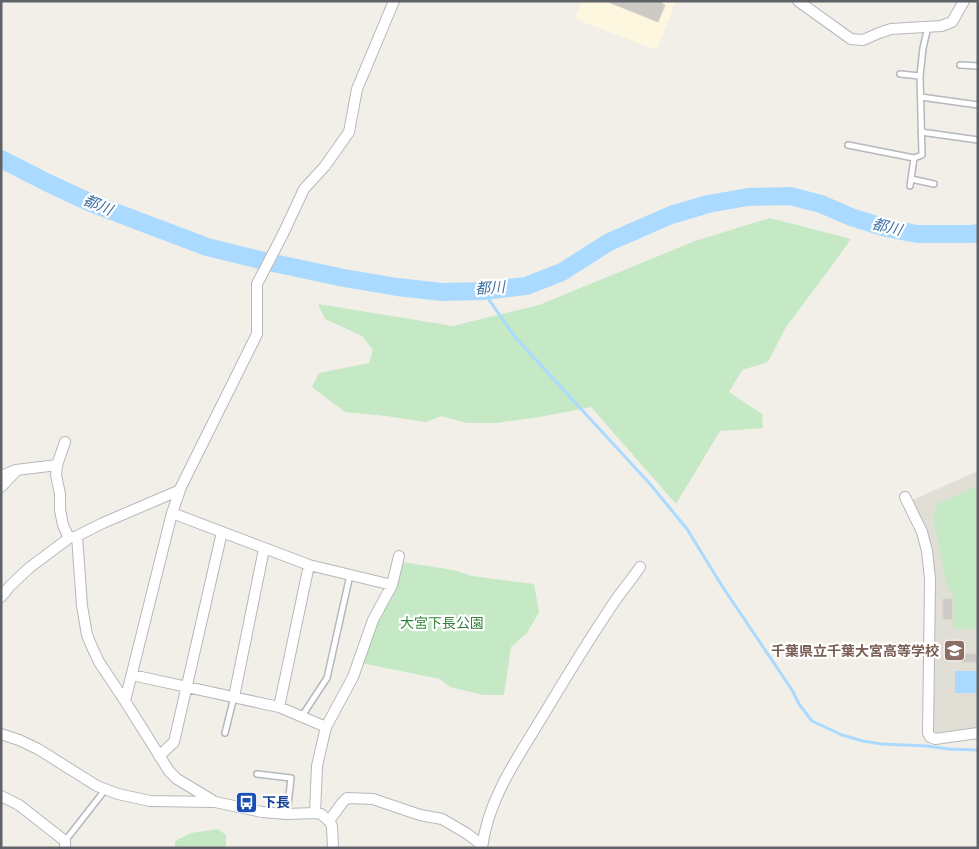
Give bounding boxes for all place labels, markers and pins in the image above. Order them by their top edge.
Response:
school or university icon: 千葉県立千葉大宮高等学校 [943,639,967,663]
place label: 千葉県立千葉大宮高等学校 [771,643,939,659]
bus stop icon: 下長 [234,790,258,814]
place label: 下長 [262,794,290,810]

